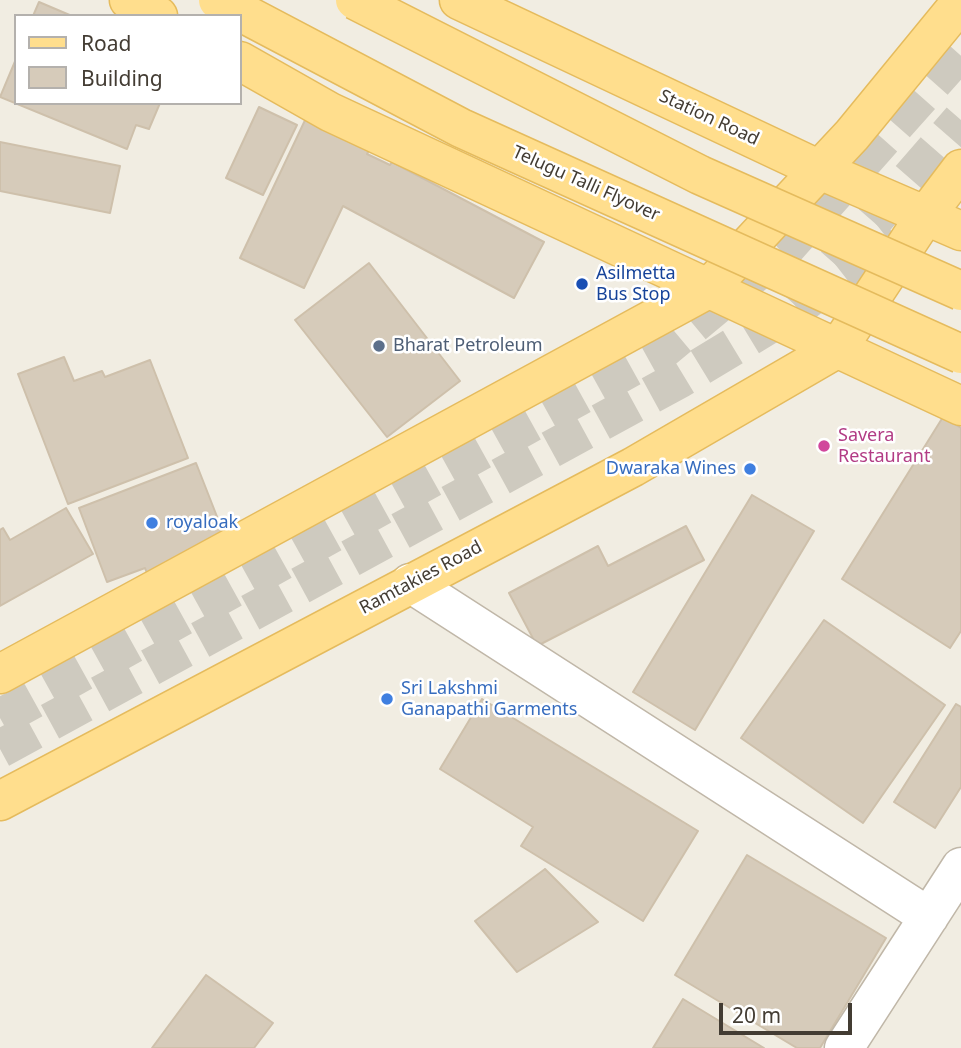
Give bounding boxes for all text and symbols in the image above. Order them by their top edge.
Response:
legend [14,14,242,105]
text: Road [81,29,131,57]
text: Building [81,64,163,92]
street label: Station Road [656,85,762,151]
street label: Telugu Talli Flyover [509,142,663,226]
place label: Asilmetta Bus Stop [596,263,675,306]
marker: Asilmetta Bus Stop [574,276,590,292]
place label: Bharat Petroleum [393,335,543,357]
marker: Bharat Petroleum [371,338,387,354]
place label: Savera Restaurant [838,425,930,467]
marker: Savera Restaurant [816,438,832,454]
place label: Dwaraka Wines [606,458,736,480]
marker: Dwaraka Wines [742,461,758,477]
place label: royaloak [166,512,238,534]
marker: royaloak [144,515,160,531]
street label: Ramtakies Road [356,537,486,619]
place label: Sri Lakshmi Ganapathi Garments [401,678,577,720]
marker: Sri Lakshmi Ganapathi Garments [379,691,395,707]
scale bar [723,988,856,1032]
text: 20 m [732,1001,781,1029]

